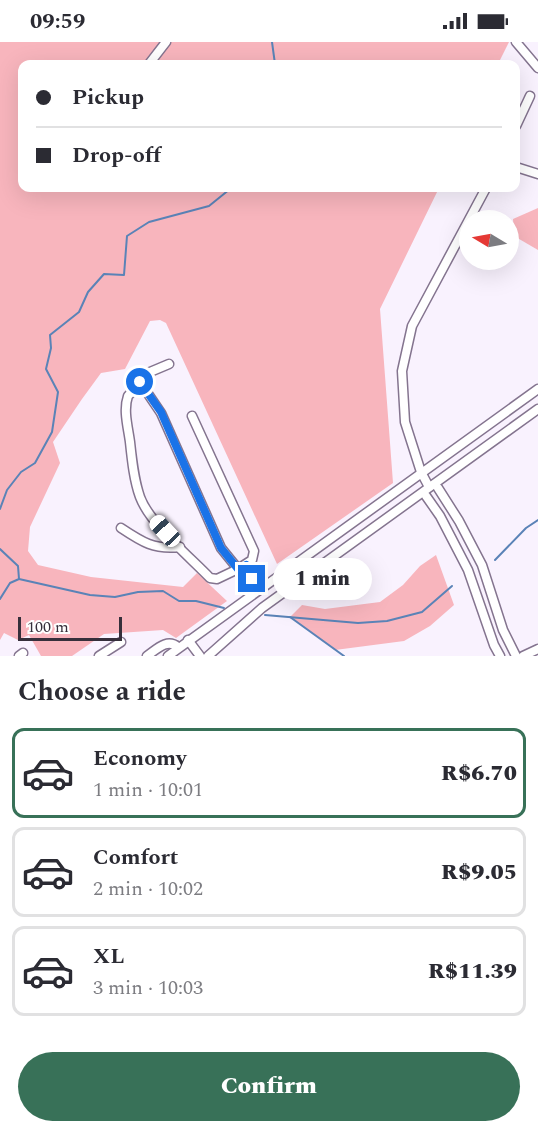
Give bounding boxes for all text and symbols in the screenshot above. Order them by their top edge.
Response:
text: 09:59 [30,5,85,38]
text: Pickup [72,81,144,114]
text: Drop-off [72,139,161,172]
north arrow [459,210,519,270]
map controls [459,210,519,270]
route start [126,368,153,395]
car [146,512,184,550]
callout: 1 min [273,558,372,600]
text: 1 min [295,564,350,594]
route end [238,565,265,592]
scale bar [18,614,122,642]
text: 100 m [27,615,69,639]
text: Choose a ride [18,671,186,713]
text: Economy [93,742,186,775]
icon: car [21,746,75,800]
text: R$6.70 [441,757,517,790]
text: 1 min · 10:01 [93,775,203,805]
text: Comfort [93,841,178,874]
icon: car [21,845,75,899]
text: R$9.05 [441,856,517,889]
text: 2 min · 10:02 [93,874,203,904]
text: XL [93,940,124,973]
icon: car [21,944,75,998]
text: R$11.39 [428,955,517,988]
text: 3 min · 10:03 [93,973,203,1003]
button: Confirm [18,1052,520,1121]

